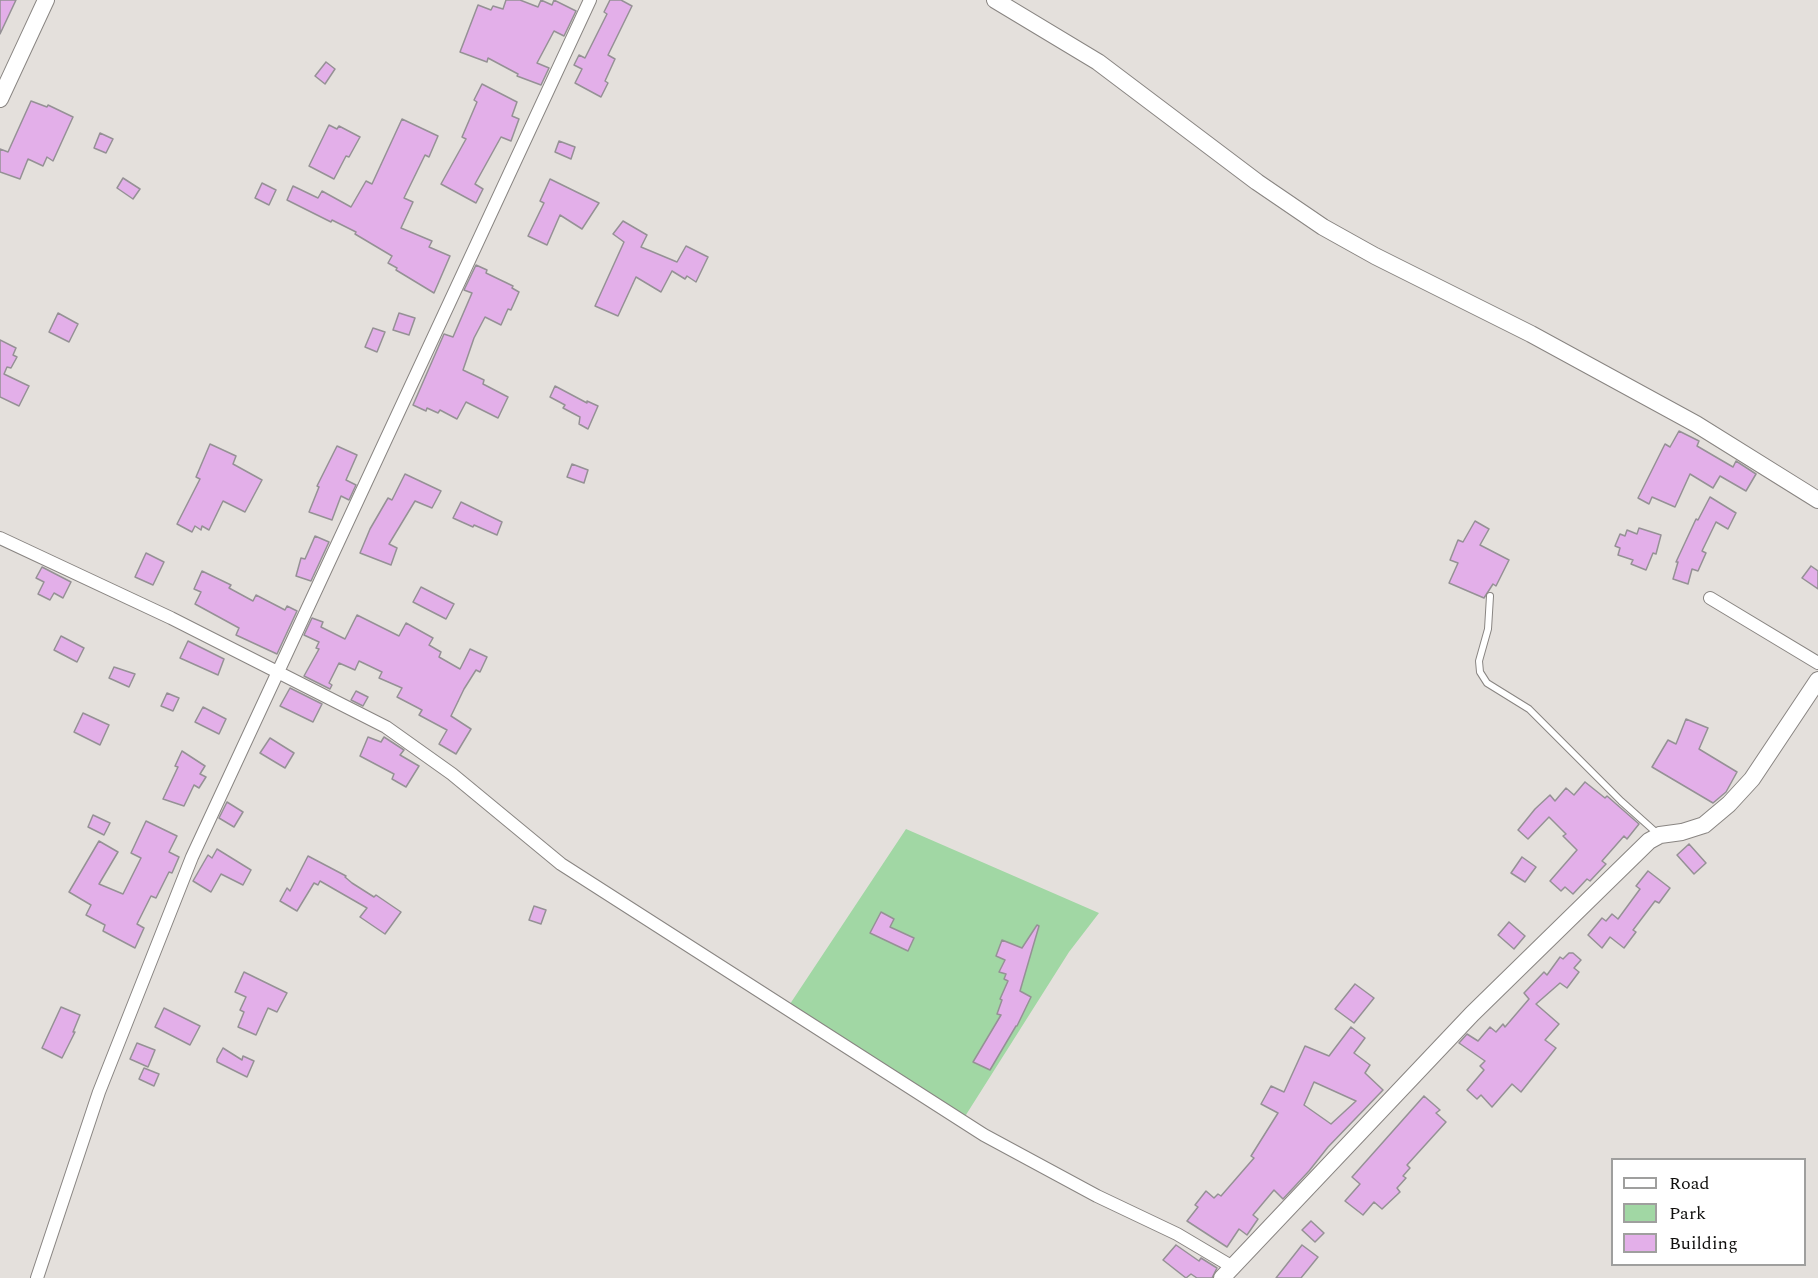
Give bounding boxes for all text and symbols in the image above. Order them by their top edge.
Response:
legend [1611,1158,1806,1266]
text: Road [1669,1170,1710,1197]
text: Park [1669,1200,1706,1227]
text: Building [1669,1230,1738,1257]

